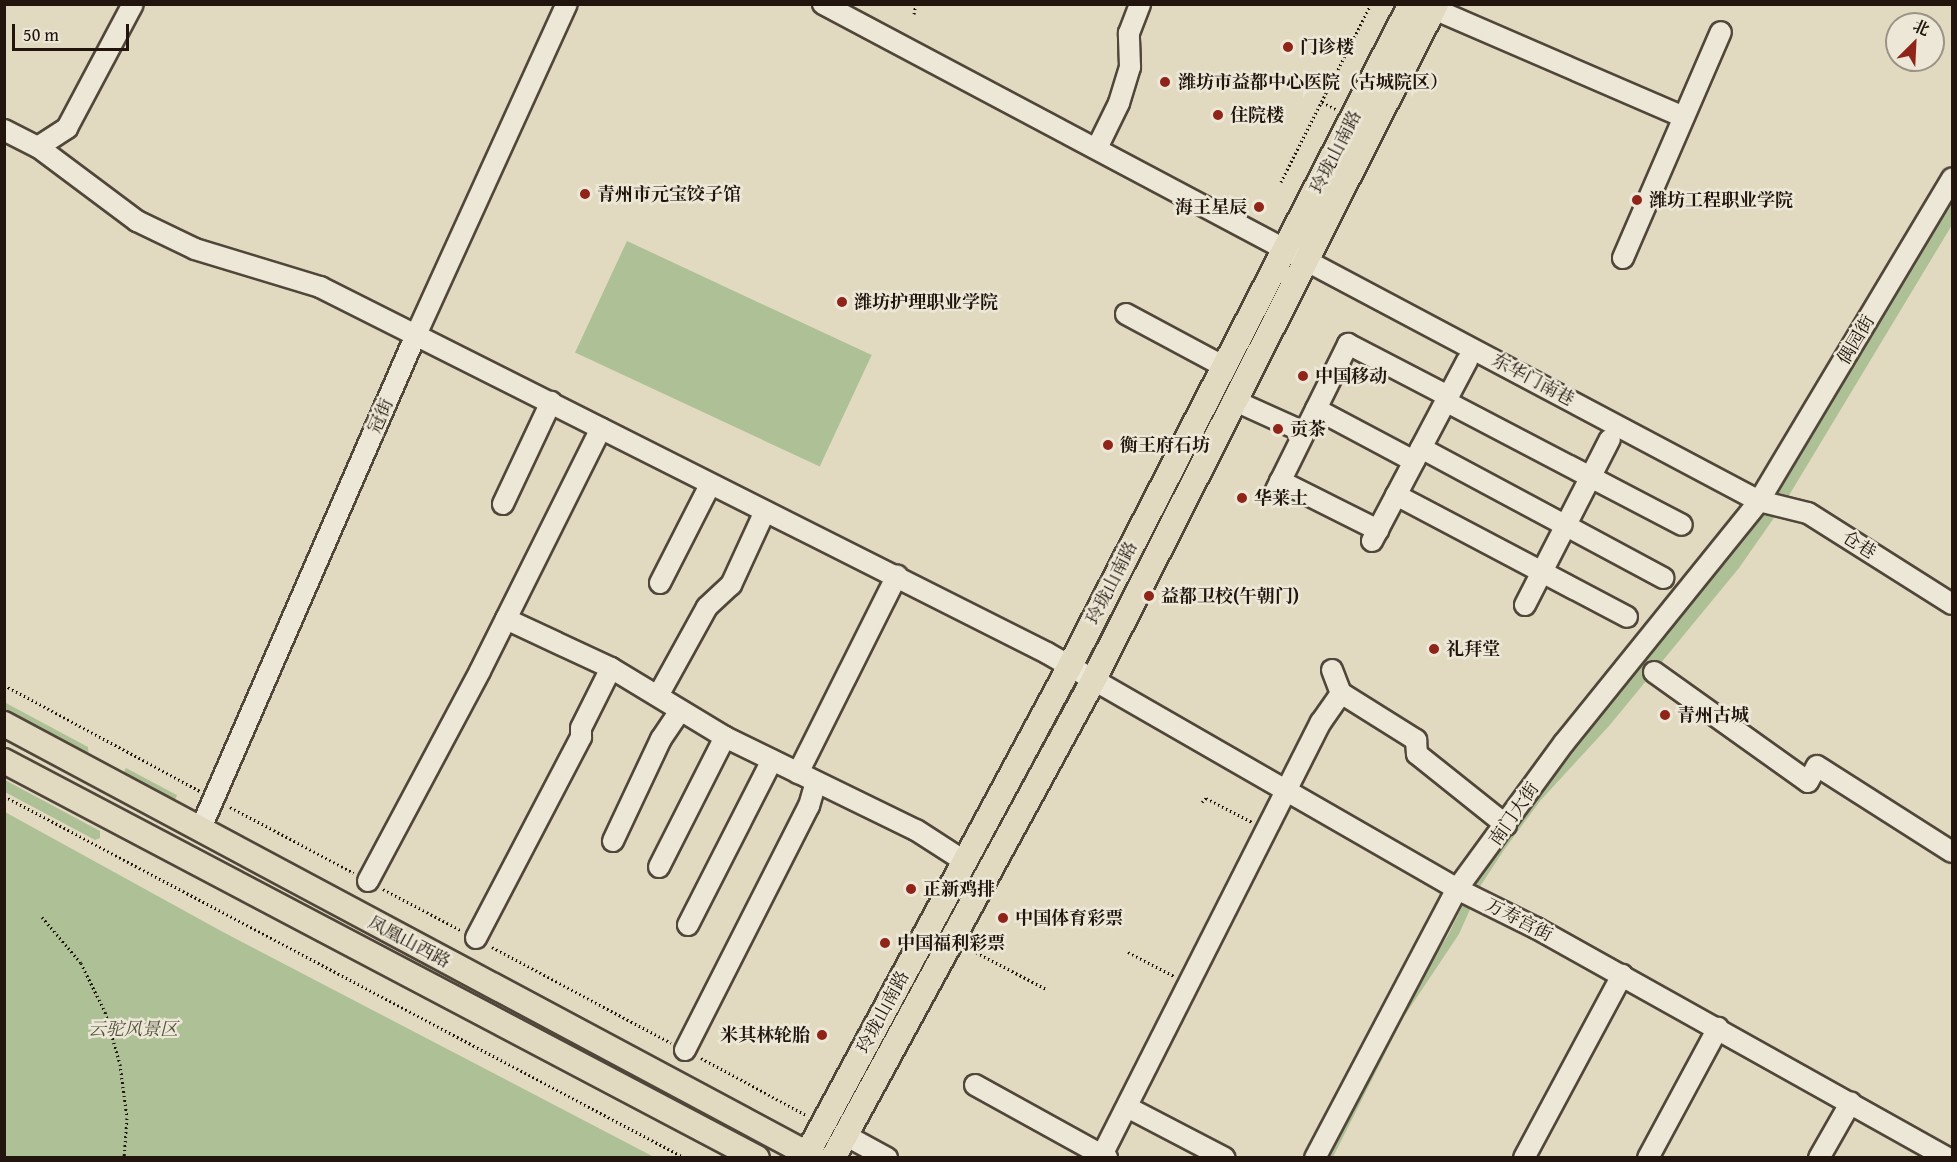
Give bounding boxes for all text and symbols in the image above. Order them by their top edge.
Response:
scale bar [15,12,132,50]
north arrow [1885,12,1945,72]
text: 北 [1909,13,1934,42]
text: 50 m [23,21,59,48]
place label: 门诊楼 [1300,36,1354,58]
marker: 门诊楼 [1281,40,1295,54]
place label: 潍坊市益都中心医院（古城院区） [1178,71,1448,93]
marker: 潍坊市益都中心医院（古城院区） [1156,73,1174,91]
place label: 住院楼 [1230,104,1284,126]
street label: 玲珑山南路 [1306,107,1366,197]
marker: 住院楼 [1211,108,1225,122]
place label: 青州市元宝饺子馆 [597,183,741,205]
marker: 青州市元宝饺子馆 [578,187,592,201]
place label: 潍坊工程职业学院 [1649,189,1793,211]
marker: 潍坊工程职业学院 [1630,193,1644,207]
place label: 海王星辰 [1175,196,1247,218]
marker: 海王星辰 [1252,200,1266,214]
place label: 潍坊护理职业学院 [854,291,998,313]
marker: 潍坊护理职业学院 [835,295,849,309]
street label: 偶园街 [1833,311,1879,369]
street label: 东华门南巷 [1488,349,1578,411]
place label: 中国移动 [1315,365,1387,387]
marker: 中国移动 [1296,369,1310,383]
street label: 冠街 [364,395,398,437]
place label: 贡茶 [1290,418,1326,440]
marker: 贡茶 [1271,422,1285,436]
place label: 衡王府石坊 [1120,434,1210,456]
marker: 衡王府石坊 [1101,438,1115,452]
place label: 华莱士 [1254,487,1308,509]
marker: 华莱士 [1235,491,1249,505]
street label: 仓巷 [1838,526,1880,564]
street label: 玲珑山南路 [1082,538,1142,628]
place label: 益都卫校(午朝门) [1161,585,1299,607]
marker: 益都卫校(午朝门) [1142,589,1156,603]
place label: 礼拜堂 [1446,638,1500,660]
marker: 礼拜堂 [1427,642,1441,656]
place label: 青州古城 [1677,704,1749,726]
marker: 青州古城 [1658,708,1672,722]
street label: 南门大街 [1485,778,1543,850]
place label: 正新鸡排 [923,878,995,900]
marker: 正新鸡排 [904,882,918,896]
street label: 万寿宫街 [1482,894,1556,946]
place label: 中国体育彩票 [1015,907,1123,929]
street label: 凤凰山西路 [364,911,454,973]
marker: 中国体育彩票 [996,911,1010,925]
place label: 中国福利彩票 [897,932,1005,954]
marker: 中国福利彩票 [878,936,892,950]
street label: 玲珑山南路 [852,967,914,1057]
park label: 云驼风景区 [88,1018,178,1040]
place label: 米其林轮胎 [720,1024,810,1046]
marker: 米其林轮胎 [815,1028,829,1042]

